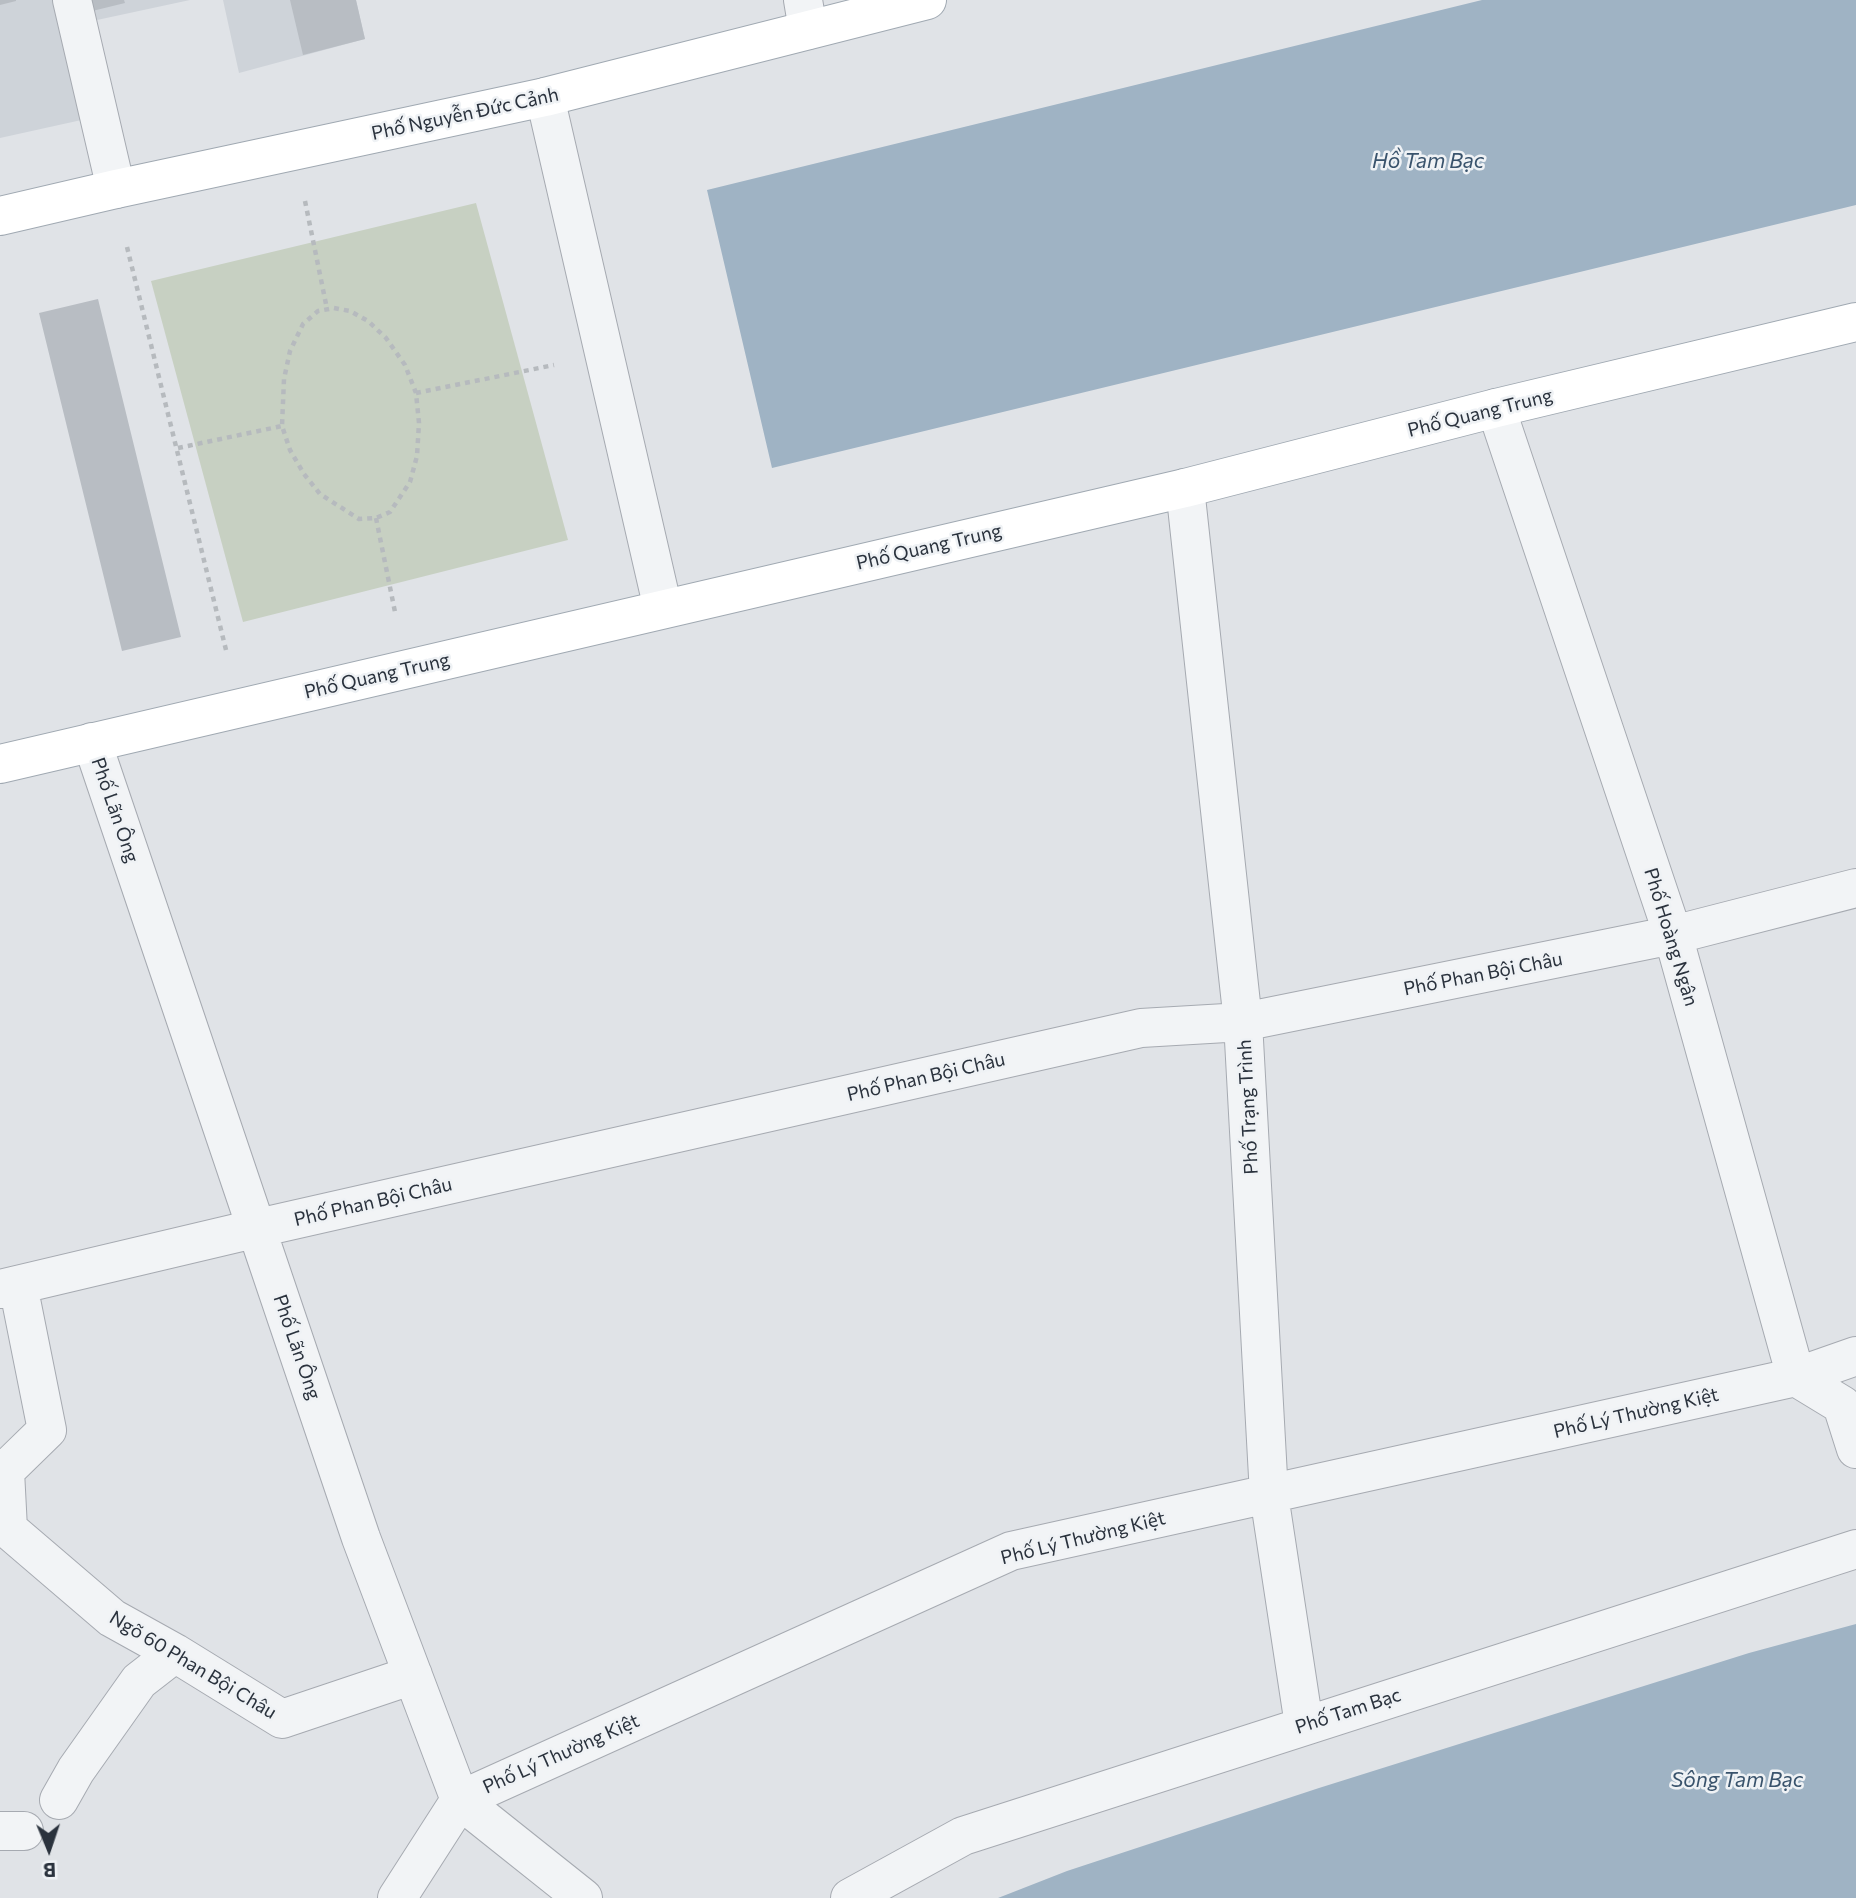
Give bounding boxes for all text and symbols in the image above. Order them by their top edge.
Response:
street label: Phố Nguyễn Đức Cảnh [369,83,561,145]
water label: Hồ Tam Bạc [1372,148,1484,174]
street label: Phố Quang Trung [1405,384,1555,442]
street label: Phố Quang Trung [854,519,1004,575]
street label: Phố Quang Trung [302,648,452,704]
street label: Phố Lãn Ông [86,754,144,866]
street label: Phố Hoàng Ngân [1639,865,1703,1009]
street label: Phố Phan Bội Châu [1402,947,1564,1001]
street label: Phố Trạng Trình [1233,1039,1263,1175]
street label: Phố Phan Bội Châu [845,1048,1007,1106]
street label: Phố Phan Bội Châu [292,1173,454,1231]
street label: Phố Lãn Ông [268,1291,326,1403]
street label: Phố Lý Thường Kiệt [1551,1383,1721,1443]
street label: Phố Lý Thường Kiệt [998,1507,1168,1569]
street label: Ngõ 60 Phan Bội Châu [105,1606,281,1724]
street label: Phố Tam Bạc [1292,1683,1404,1739]
street label: Phố Lý Thường Kiệt [479,1709,643,1799]
water label: Sông Tam Bạc [1671,1767,1803,1793]
north arrow [14,1814,84,1884]
text: B [43,1859,56,1882]

